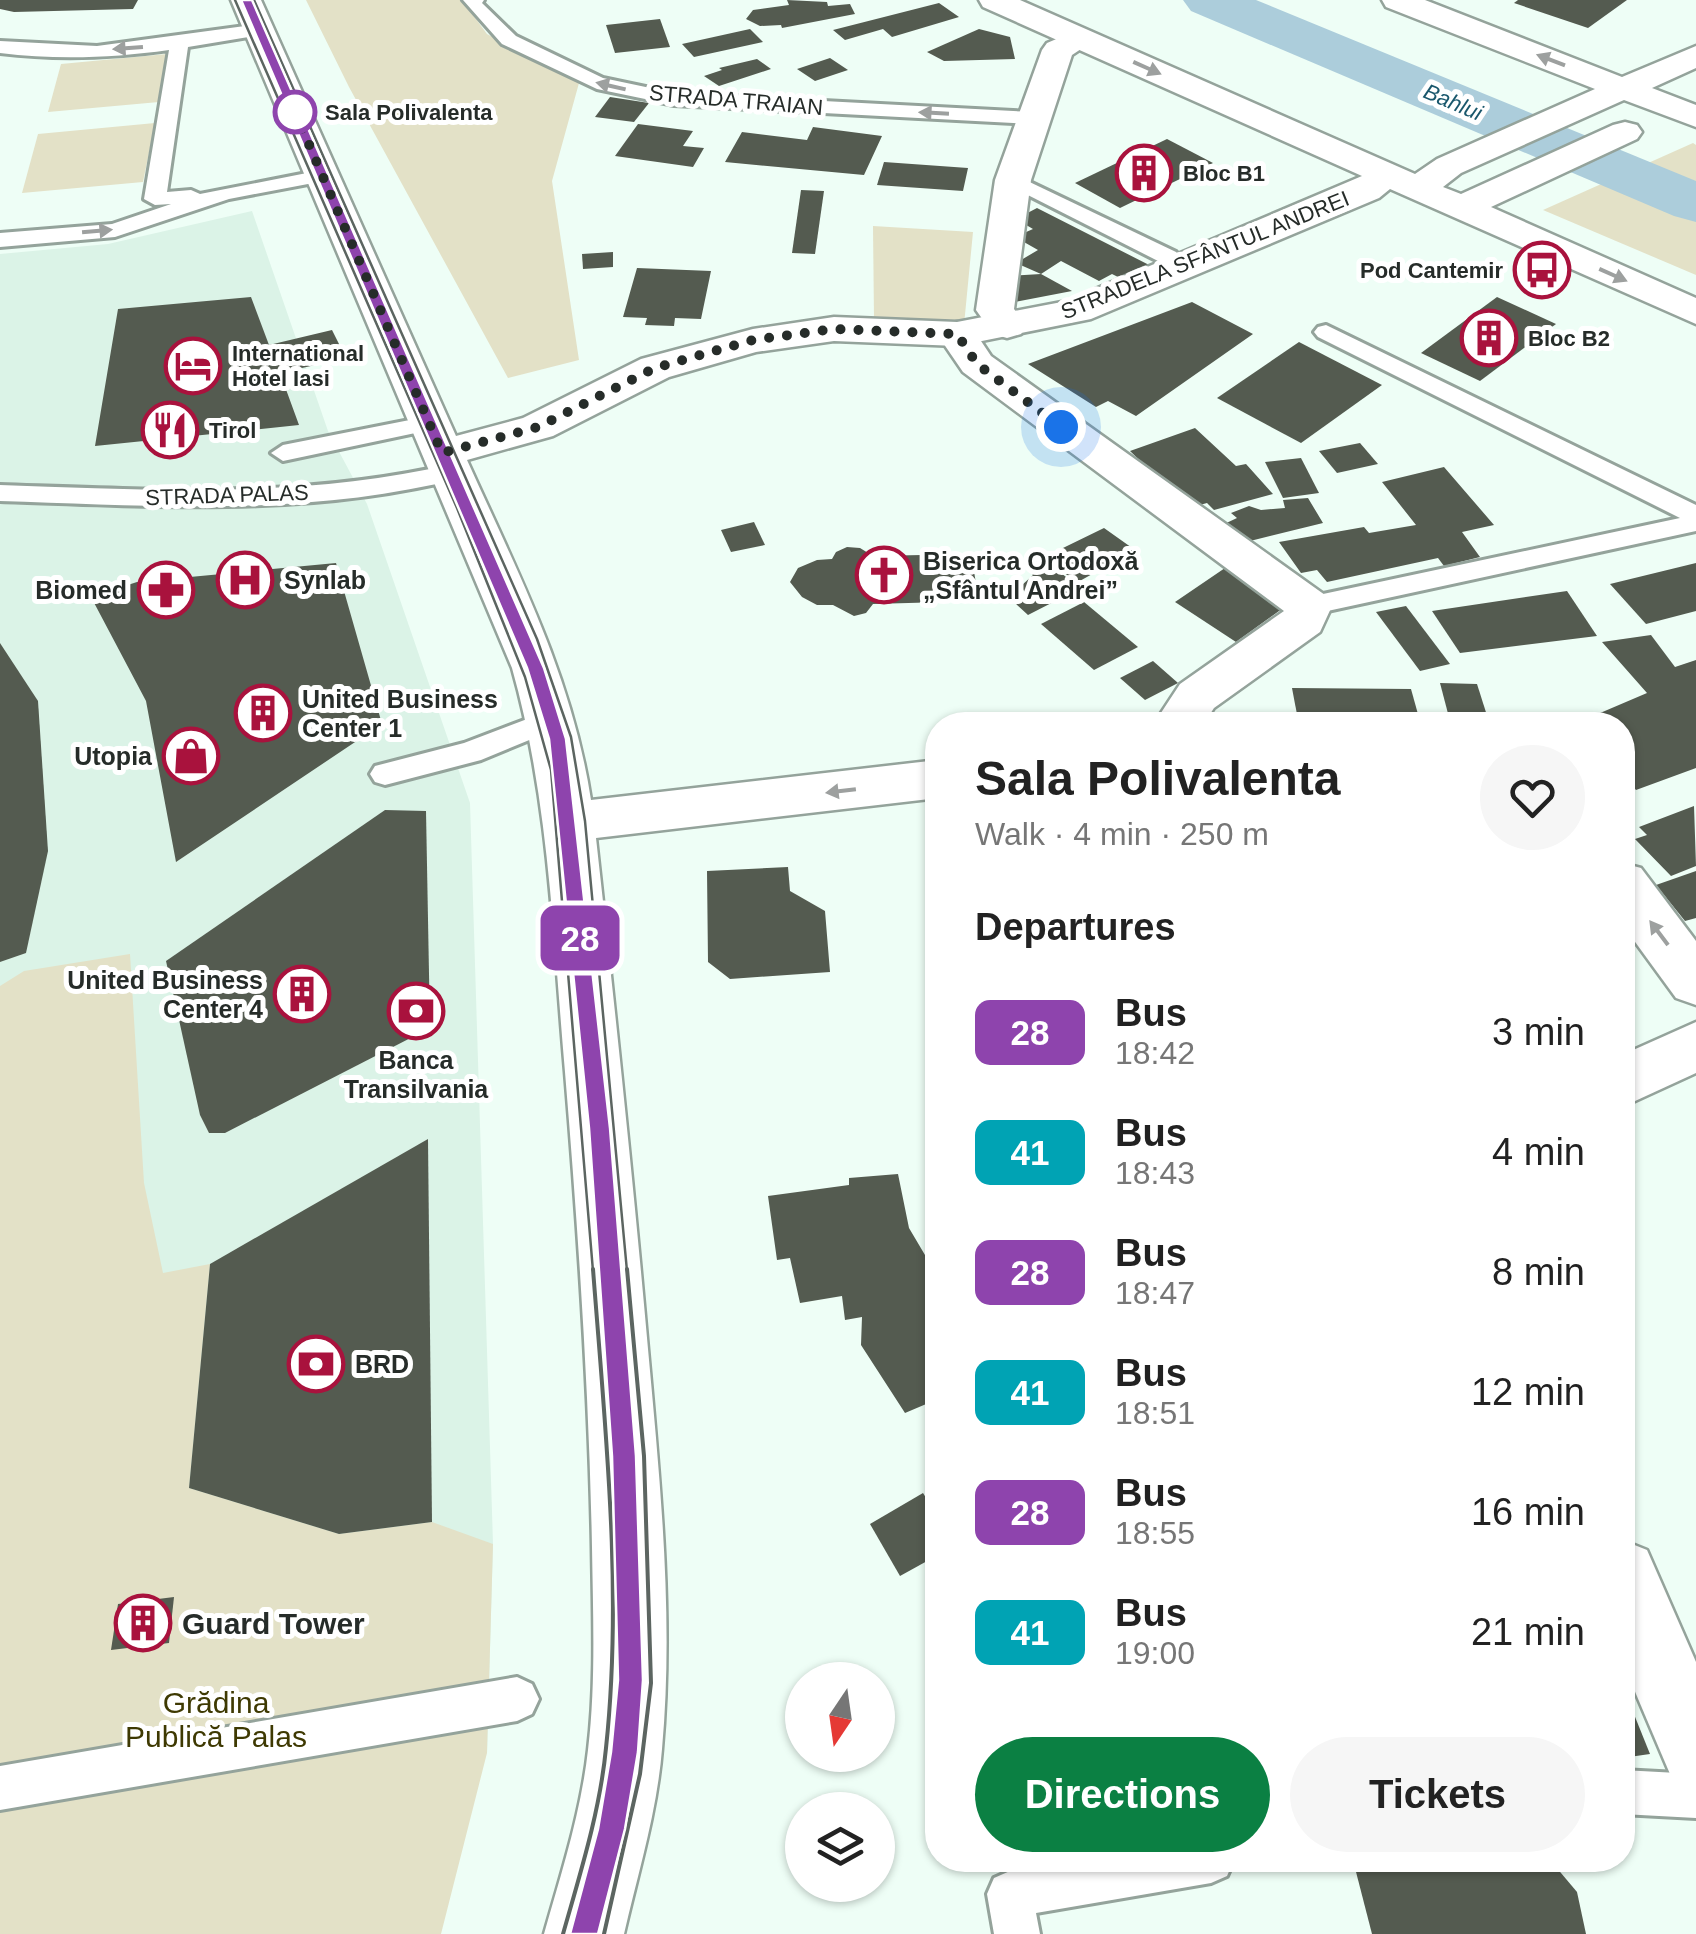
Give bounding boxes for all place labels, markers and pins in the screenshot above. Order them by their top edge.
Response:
marker: Sala Polivalenta [274,91,316,133]
place label: Sala Polivalenta [325,100,493,125]
building icon: Bloc B1 [1114,143,1174,203]
place label: Bloc B1 [1183,161,1265,186]
bus stop icon: Pod Cantemir [1512,240,1572,300]
place label: Pod Cantemir [1360,258,1503,283]
building icon: Bloc B2 [1459,308,1519,368]
place label: Bloc B2 [1528,326,1610,351]
hotel icon: International Hotel Iasi [163,336,223,396]
place label: International Hotel Iasi [232,341,364,391]
restaurant icon: Tirol [140,400,200,460]
place label: Tirol [209,418,256,443]
church icon: Biserica Ortodoxă „Sfântul Andrei” [854,545,914,605]
place label: Biserica Ortodoxă „Sfântul Andrei” [923,547,1139,604]
hospital icon: Synlab [215,550,275,610]
pharmacy icon: Biomed [136,560,196,620]
place label: Synlab [284,566,366,594]
place label: Biomed [35,576,127,604]
building icon: United Business Center 1 [233,683,293,743]
place label: United Business Center 1 [302,685,498,742]
shop icon: Utopia [161,726,221,786]
place label: Utopia [74,742,153,770]
building icon: United Business Center 4 [272,964,332,1024]
place label: United Business Center 4 [67,966,263,1023]
bank icon: Banca Transilvania [386,981,446,1041]
place label: Banca Transilvania [344,1046,489,1103]
bank icon: BRD [286,1334,346,1394]
place label: BRD [355,1350,409,1378]
building icon: Guard Tower [113,1593,173,1653]
place label: Guard Tower [182,1607,365,1640]

